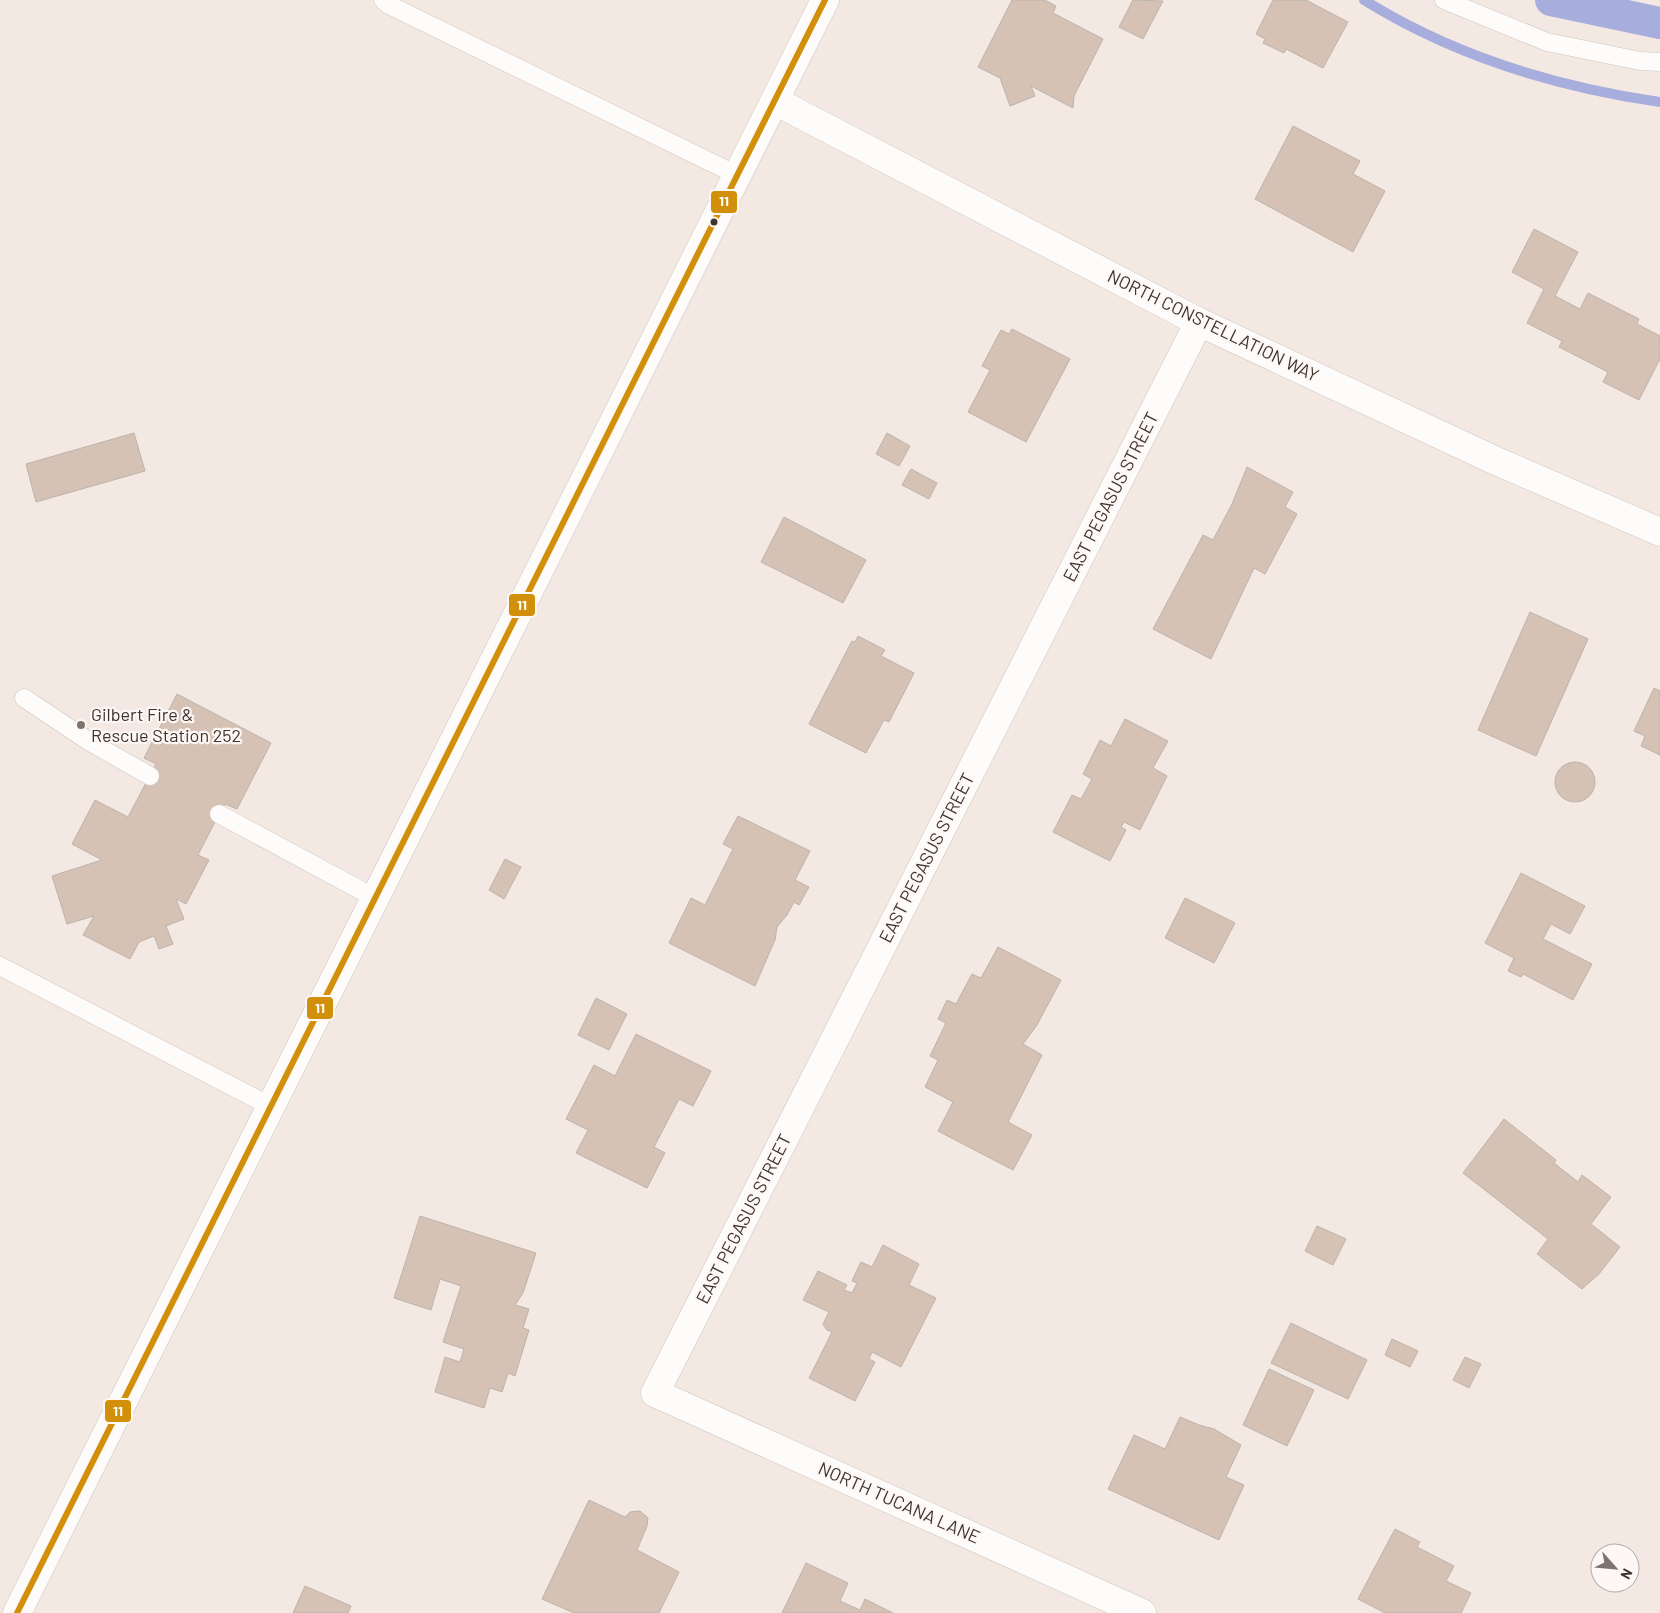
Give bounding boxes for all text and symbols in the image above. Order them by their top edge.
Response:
line badge: 11 [710,190,738,214]
text: 11 [719,192,729,209]
unlabelled marker [709,217,719,227]
street label: NORTH CONSTELLATION WAY [1104,264,1323,386]
street label: EAST PEGASUS STREET [1058,408,1163,585]
line badge: 11 [508,593,536,617]
text: 11 [517,596,527,613]
place label: Gilbert Fire & Rescue Station 252 [91,703,241,746]
marker: Gilbert Fire & Rescue Station 252 [75,719,87,731]
street label: EAST PEGASUS STREET [874,769,979,946]
line badge: 11 [306,996,334,1020]
text: 11 [315,999,325,1016]
street label: EAST PEGASUS STREET [691,1130,796,1307]
line badge: 11 [104,1399,132,1423]
text: 11 [113,1402,123,1419]
street label: NORTH TUCANA LANE [815,1456,984,1548]
north arrow [1590,1543,1640,1593]
text: N [1617,1566,1637,1582]

